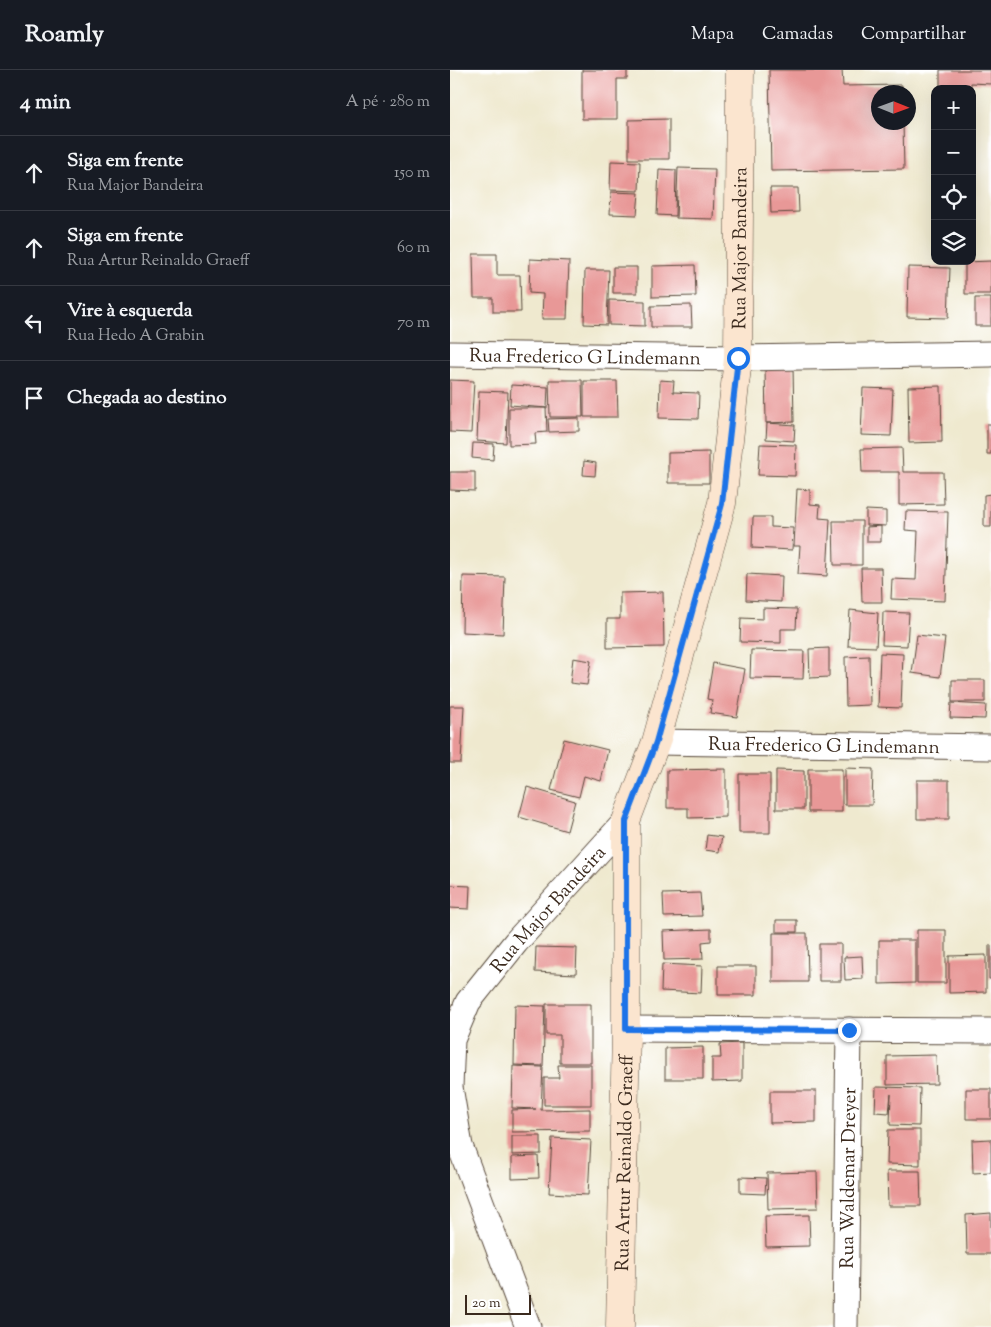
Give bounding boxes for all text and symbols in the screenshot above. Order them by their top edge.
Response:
text: Roamly [25,18,104,52]
text: Mapa [691,22,734,48]
text: Camadas [762,22,833,48]
text: Compartilhar [861,22,966,48]
north arrow [871,85,916,130]
map controls [931,85,976,265]
button: + [931,85,976,130]
text: 4 min [20,88,71,118]
text: A pé · 280 m [346,91,430,114]
button: − [931,130,976,175]
text: Siga em frente [67,148,183,175]
icon: ahead [20,159,48,187]
text: 150 m [394,162,430,185]
street label: Rua Major Bandeira [727,167,755,330]
text: Rua Major Bandeira [67,175,203,198]
button: locate [931,175,976,220]
button: layers [931,220,976,265]
text: Siga em frente [67,223,183,250]
icon: ahead [20,234,48,262]
text: 60 m [397,237,430,260]
text: Rua Artur Reinaldo Graeff [67,250,249,273]
text: Vire à esquerda [67,298,193,325]
icon: left [20,309,48,337]
text: 70 m [397,312,430,335]
text: Rua Hedo A Grabin [67,325,205,348]
street label: Rua Frederico G Lindemann [469,343,701,373]
route start [727,347,750,370]
icon: arrive [20,384,48,412]
text: Chegada ao destino [67,385,227,412]
street label: Rua Frederico G Lindemann [708,732,940,762]
street label: Rua Major Bandeira [485,841,613,980]
route end [838,1019,861,1042]
street label: Rua Artur Reinaldo Graeff [610,1053,642,1272]
street label: Rua Waldemar Dreyer [835,1087,864,1269]
scale bar [465,1292,531,1315]
text: 20 m [472,1294,501,1314]

